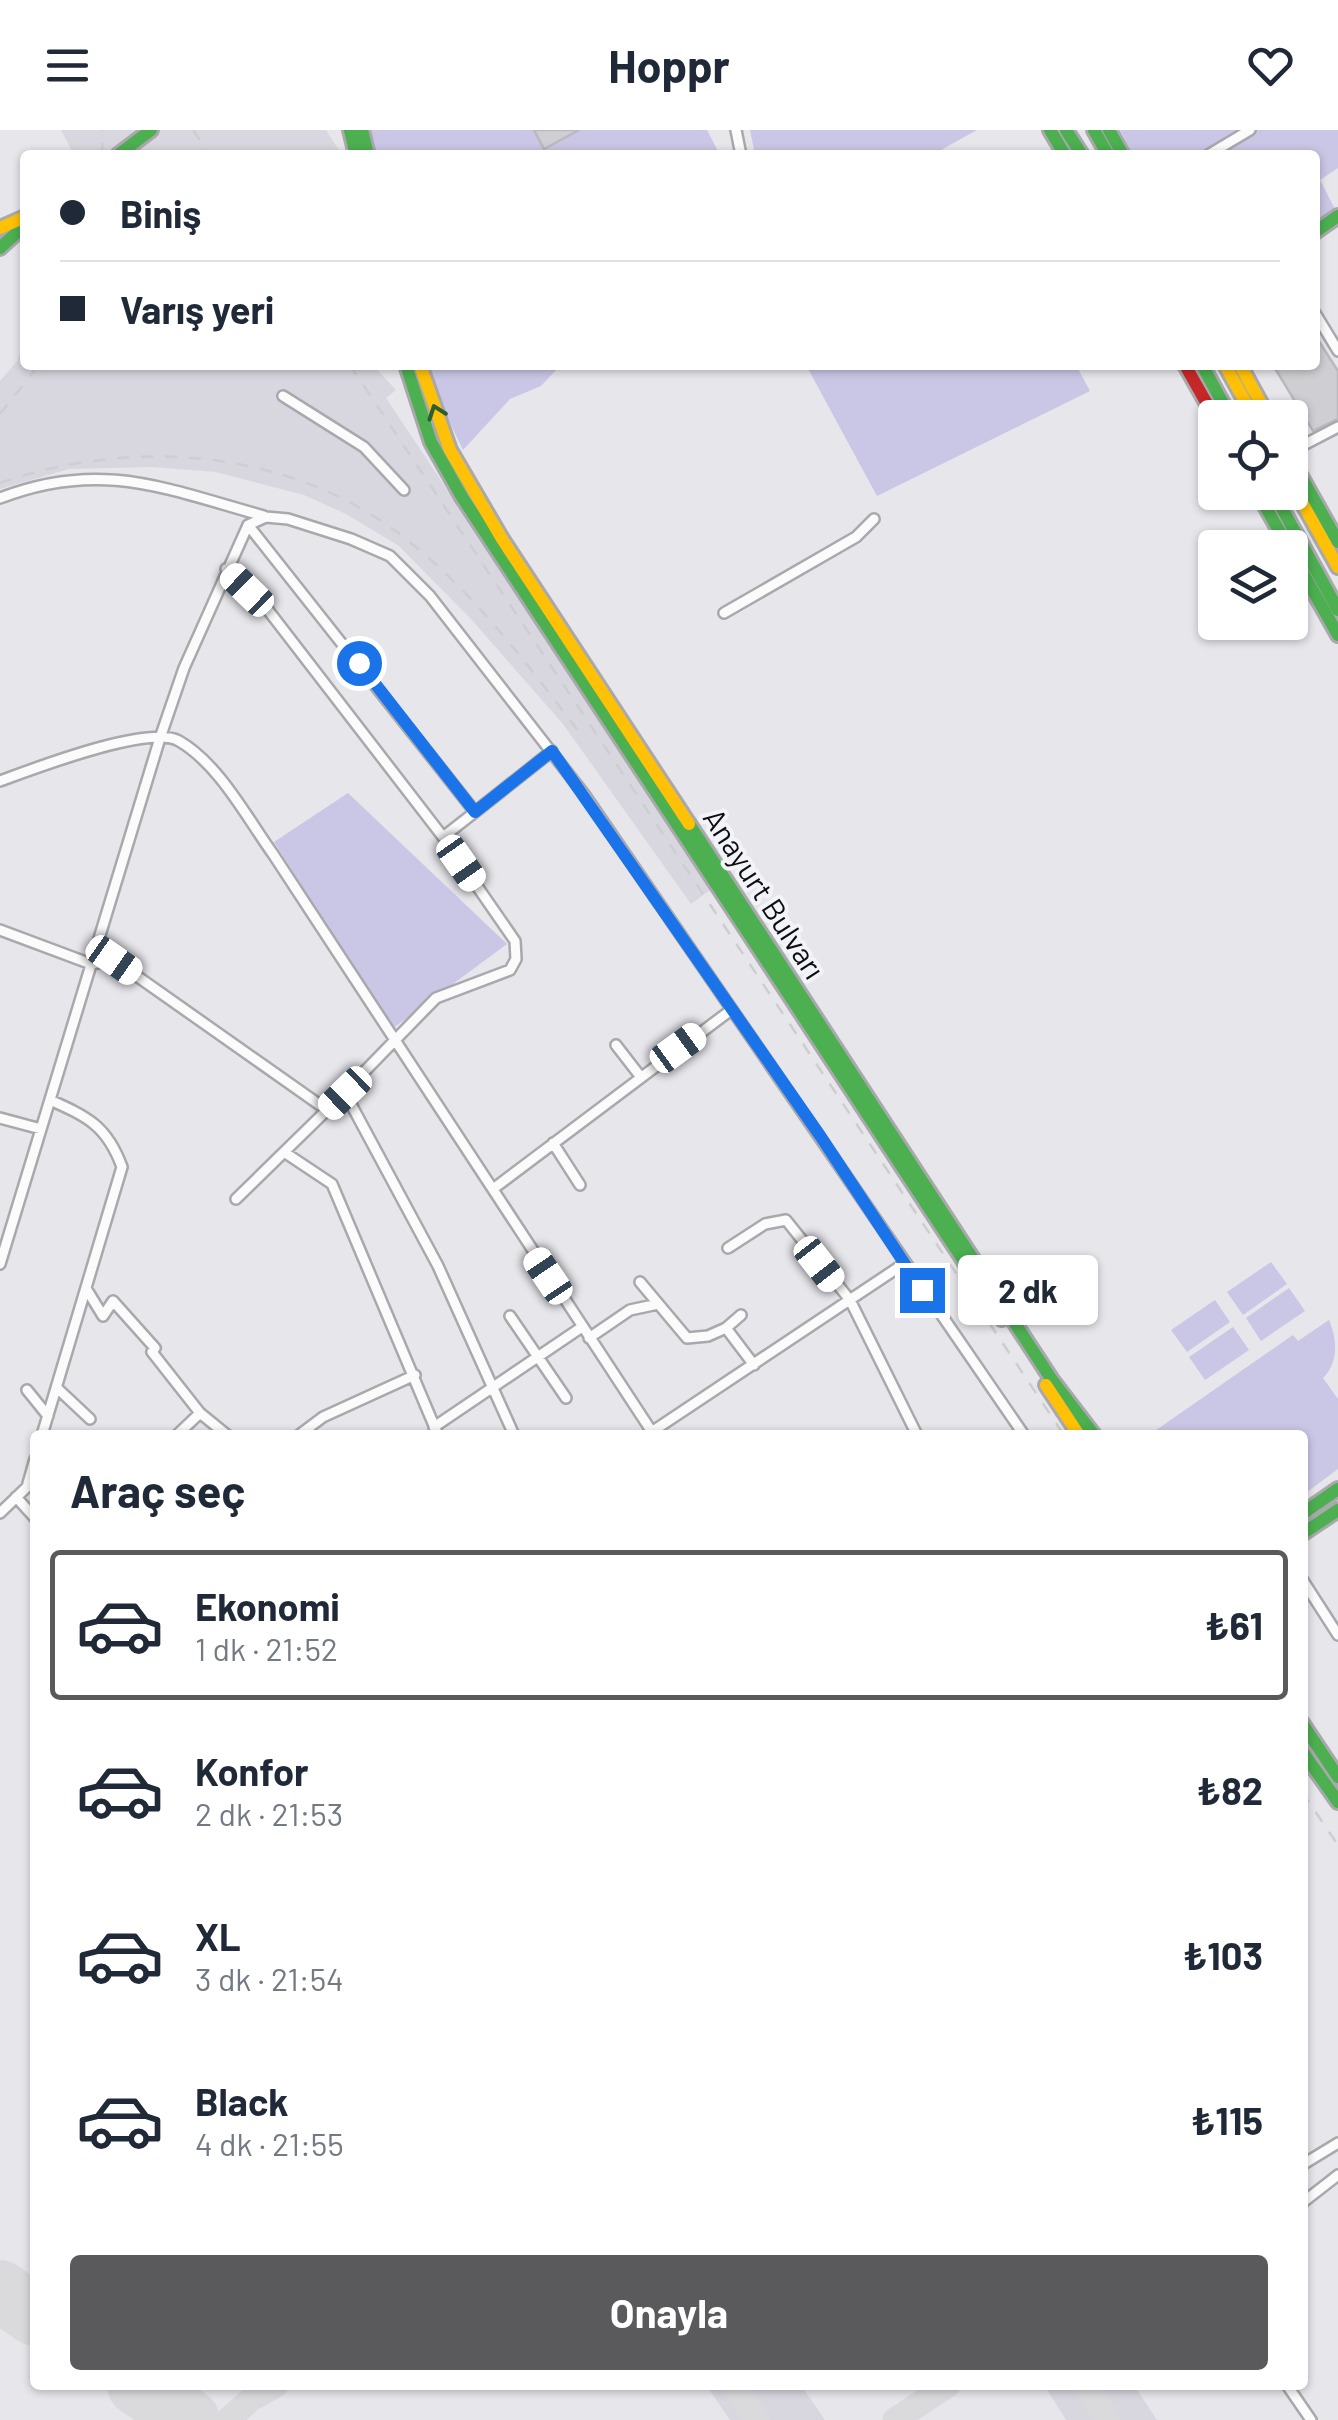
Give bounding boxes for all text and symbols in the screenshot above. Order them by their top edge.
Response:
icon: menu [40,38,95,93]
text: Hoppr [608,38,730,92]
icon: heart [1243,38,1298,93]
text: Biniş [120,190,202,236]
text: Varış yeri [120,286,274,332]
map controls [1198,400,1308,640]
button: locate [1198,400,1308,510]
one-way arrow [427,405,448,422]
button: layers [1198,530,1308,640]
car [215,558,279,622]
route start [337,641,382,686]
street label: Anayurt Bulvarı [697,801,833,985]
car [432,830,490,896]
car [81,931,147,989]
car [645,1018,711,1078]
car [313,1061,377,1125]
car [789,1231,849,1297]
car [519,1243,577,1309]
callout: 2 dk [957,1255,1097,1325]
route end [900,1268,945,1313]
text: 2 dk [998,1271,1058,1309]
text: Araç seç [70,1463,245,1517]
icon: car [75,1580,165,1670]
text: Ekonomi [195,1583,339,1629]
text: ₺61 [1205,1602,1263,1648]
text: 1 dk · 21:52 [195,1629,338,1667]
icon: car [75,1745,165,1835]
text: Konfor [195,1748,309,1794]
text: ₺82 [1197,1767,1263,1813]
text: 2 dk · 21:53 [195,1794,343,1832]
icon: car [75,1910,165,2000]
text: XL [195,1913,241,1959]
text: ₺103 [1183,1932,1263,1978]
text: 3 dk · 21:54 [195,1959,344,1997]
icon: car [75,2075,165,2165]
text: Black [195,2078,289,2124]
text: ₺115 [1191,2097,1263,2143]
text: 4 dk · 21:55 [195,2124,344,2162]
button: Onayla [70,2255,1268,2370]

